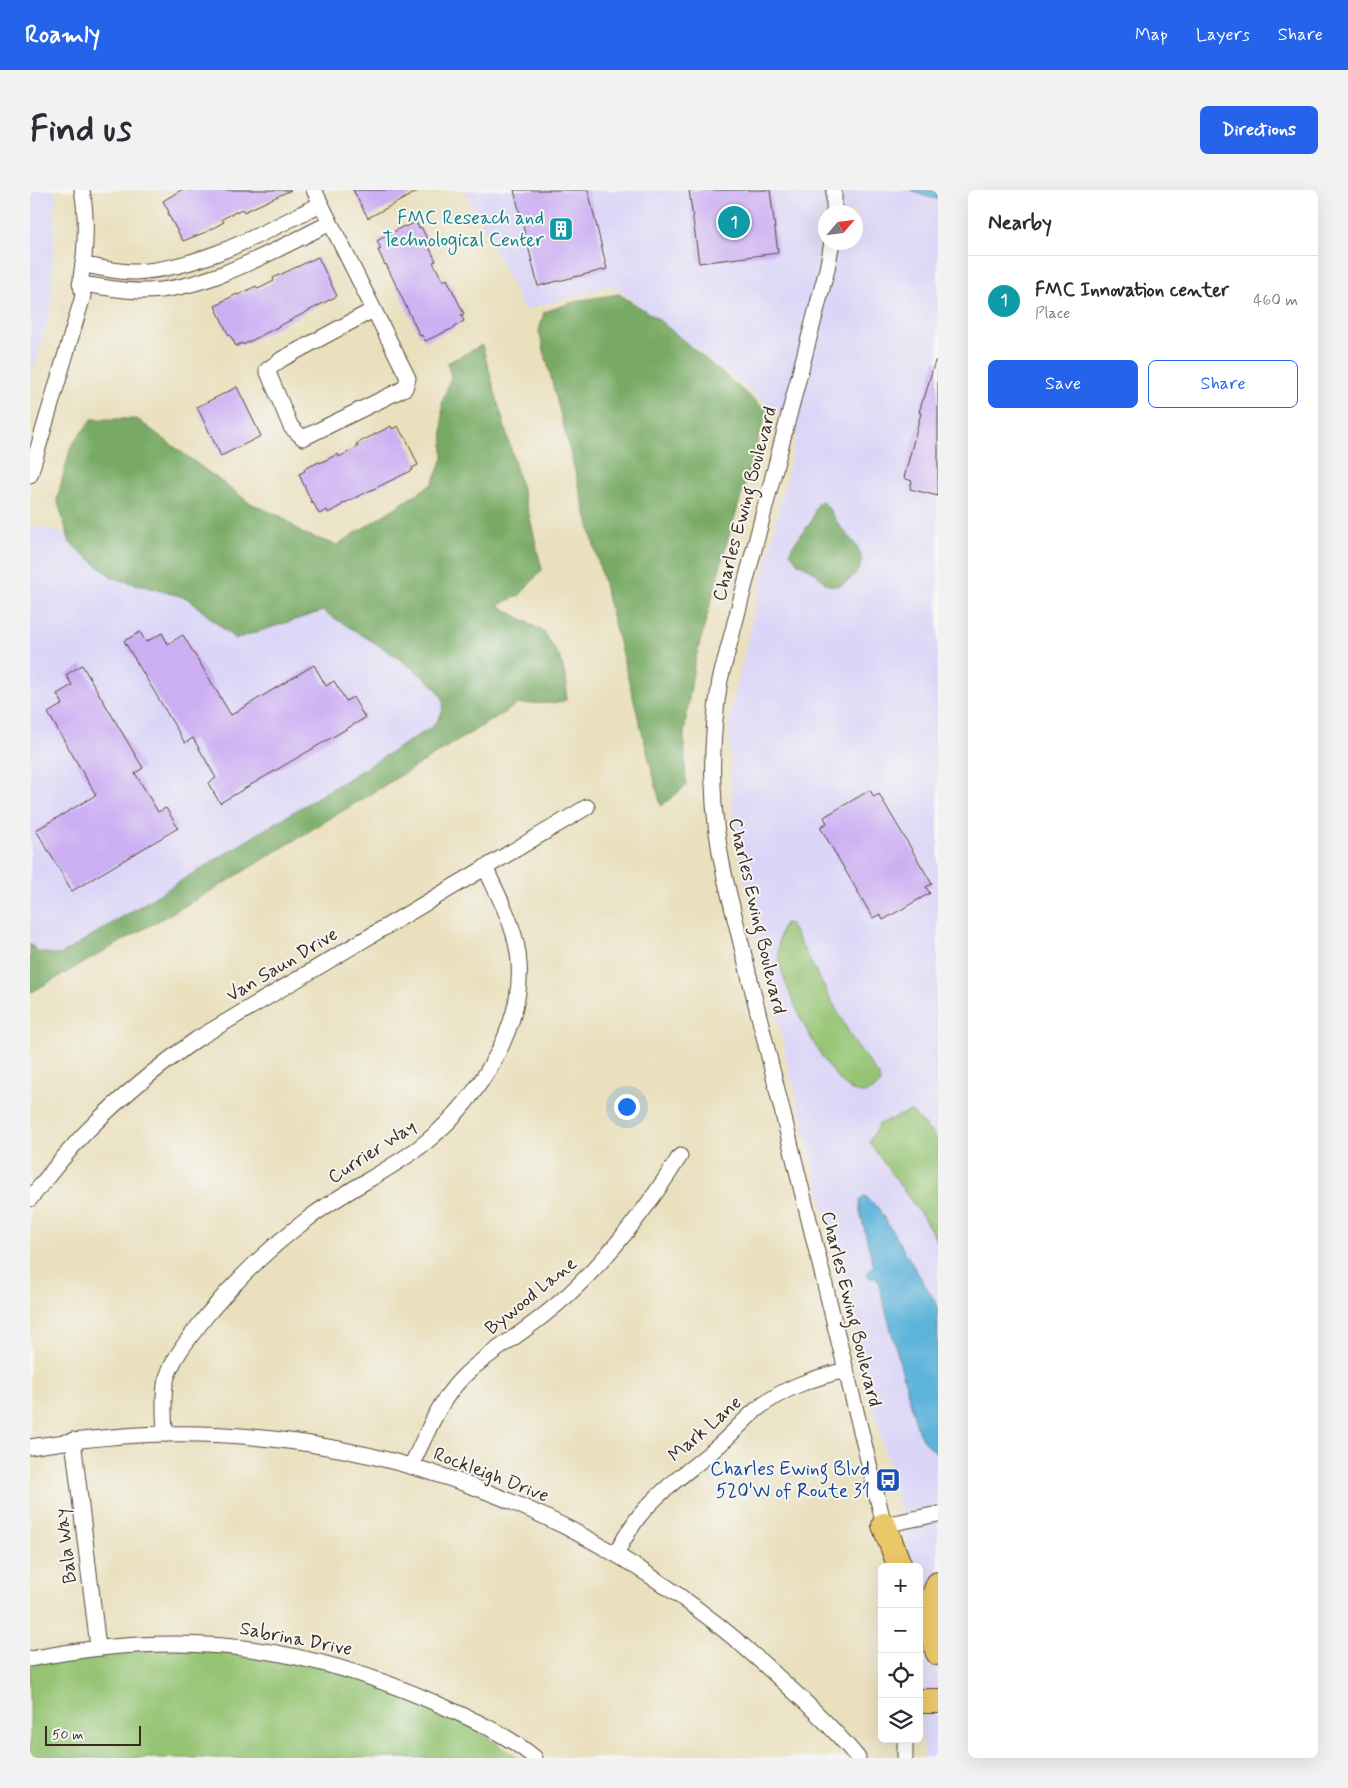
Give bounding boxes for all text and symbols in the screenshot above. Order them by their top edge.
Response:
text: Roamly [25,20,100,51]
text: Map [1135,23,1168,47]
text: Layers [1196,23,1250,47]
text: Share [1278,23,1323,47]
button: Directions [1200,106,1318,154]
text: Find us [30,107,132,153]
pin: 1 [718,203,750,241]
north arrow [818,205,863,250]
place label: FMC Reseach and Technological Center [383,206,544,255]
text: Nearby [988,209,1052,237]
building icon: FMC Reseach and Technological Center [548,216,574,242]
text: FMC Innovation center [1035,278,1229,303]
text: 1 [1000,290,1008,311]
text: 460 m [1253,290,1298,311]
text: Place [1035,303,1070,324]
button: Save [988,360,1138,408]
button: Share [1148,360,1298,408]
street label: Charles Ewing Boulevard [707,404,786,605]
street label: Charles Ewing Boulevard [719,815,792,1017]
street label: Van Saun Drive [222,922,342,1008]
your location [614,1094,640,1120]
street label: Currier Way [323,1114,421,1190]
street label: Charles Ewing Boulevard [812,1209,887,1410]
street label: Bywood Lane [480,1251,582,1341]
street label: Mark Lane [663,1390,747,1468]
street label: Rockleigh Drive [429,1441,552,1509]
place label: Charles Ewing Blvd 520'W of Route 31 [710,1457,870,1504]
bus stop icon: Charles Ewing Blvd 520'W of Route 31 [875,1467,901,1493]
street label: Bala Way [49,1507,84,1585]
map controls [878,1563,923,1743]
button: + [878,1563,923,1608]
button: − [878,1608,923,1653]
street label: Sabrina Drive [238,1616,354,1662]
button: locate [878,1653,923,1698]
button: layers [878,1698,923,1743]
scale bar [45,1723,141,1746]
text: 50 m [52,1726,83,1744]

